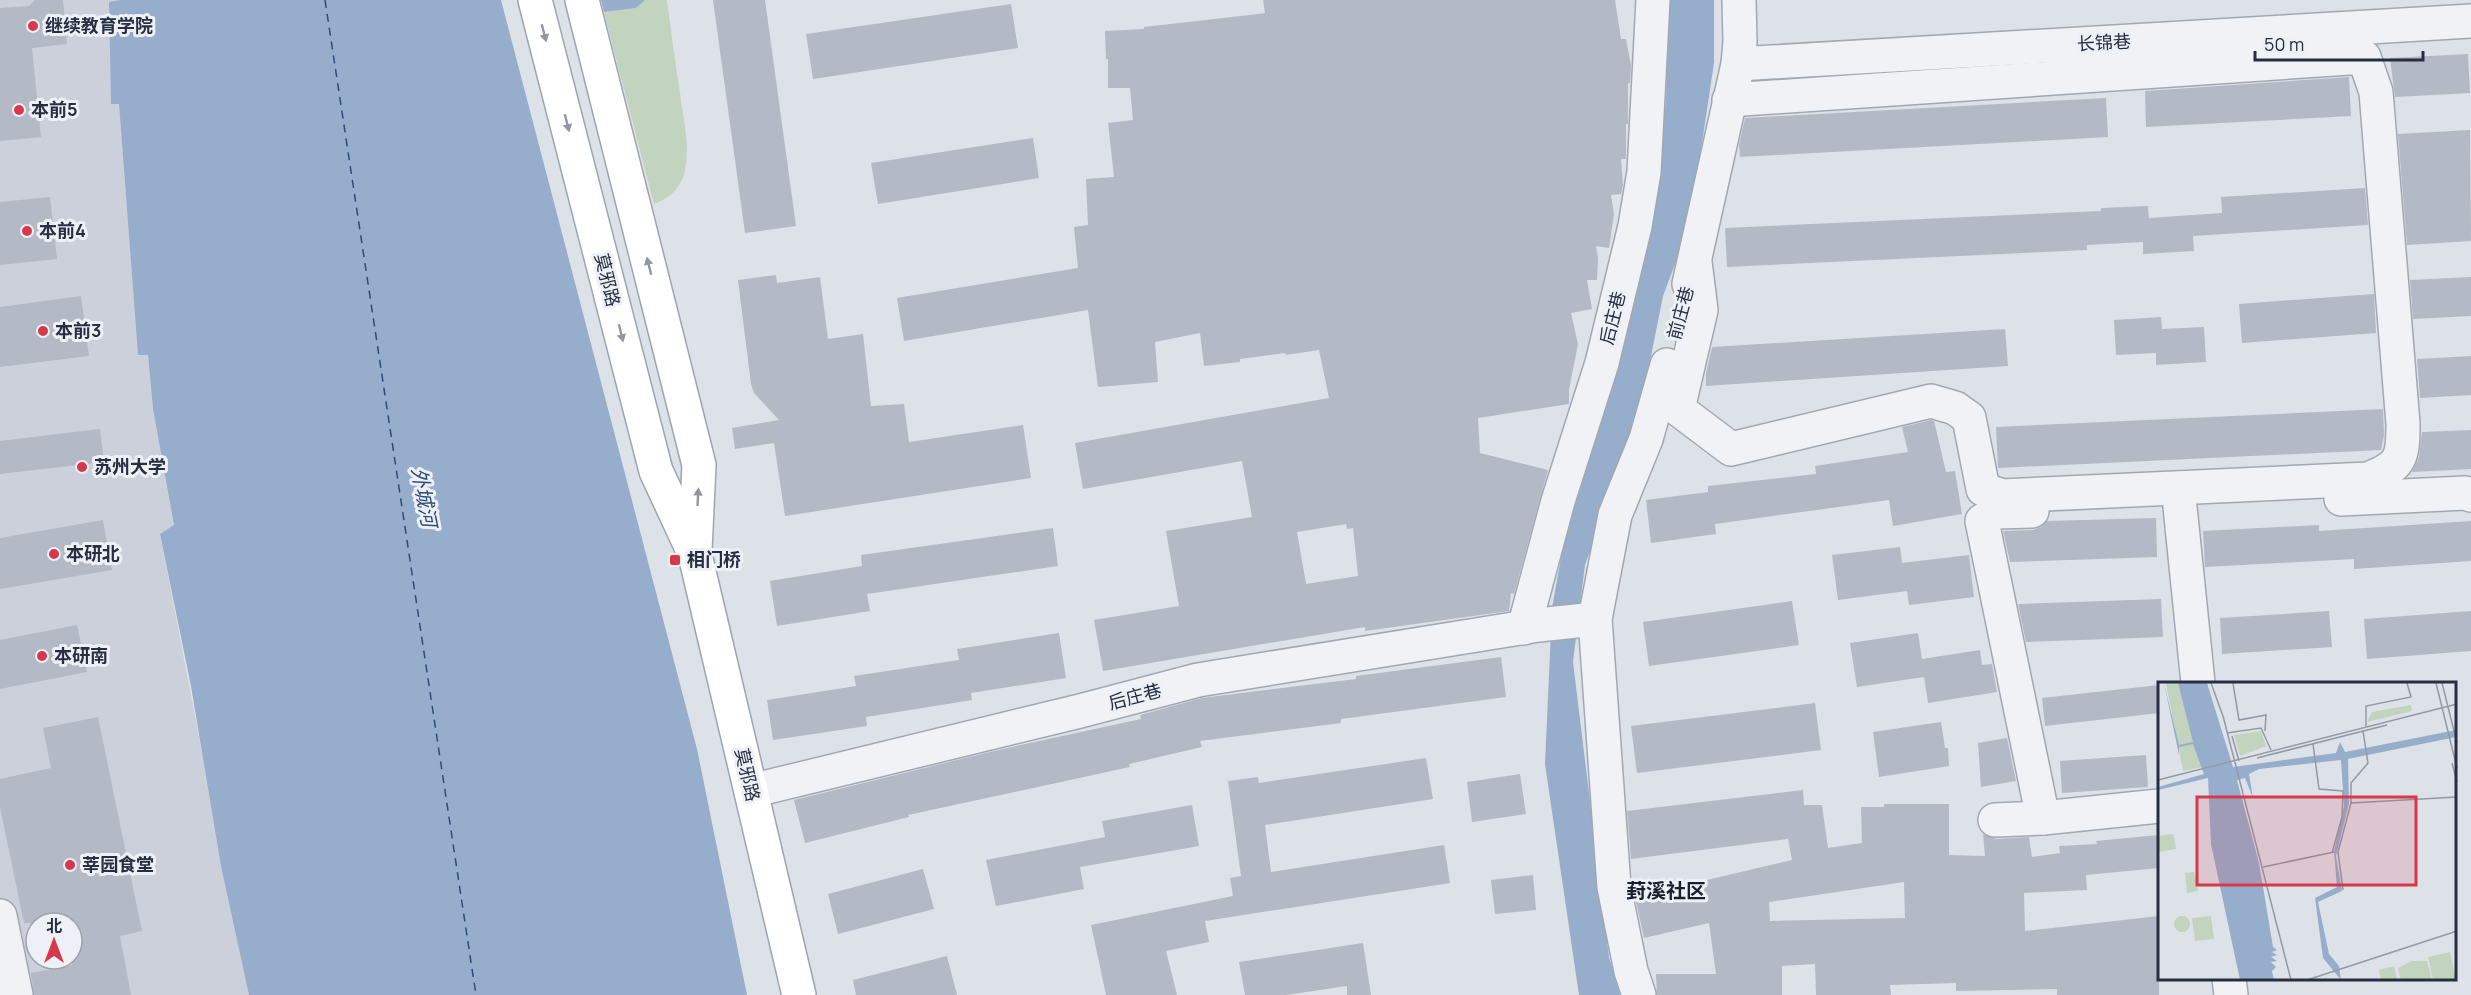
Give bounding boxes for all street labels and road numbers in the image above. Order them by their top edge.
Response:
street label: 长锦巷 [2076,29,2132,55]
street label: 莫邪路 [590,251,626,309]
street label: 前庄巷 [1661,284,1699,342]
street label: 后庄巷 [1594,289,1630,347]
street label: 后庄巷 [1106,677,1164,715]
street label: 莫邪路 [730,746,766,804]

